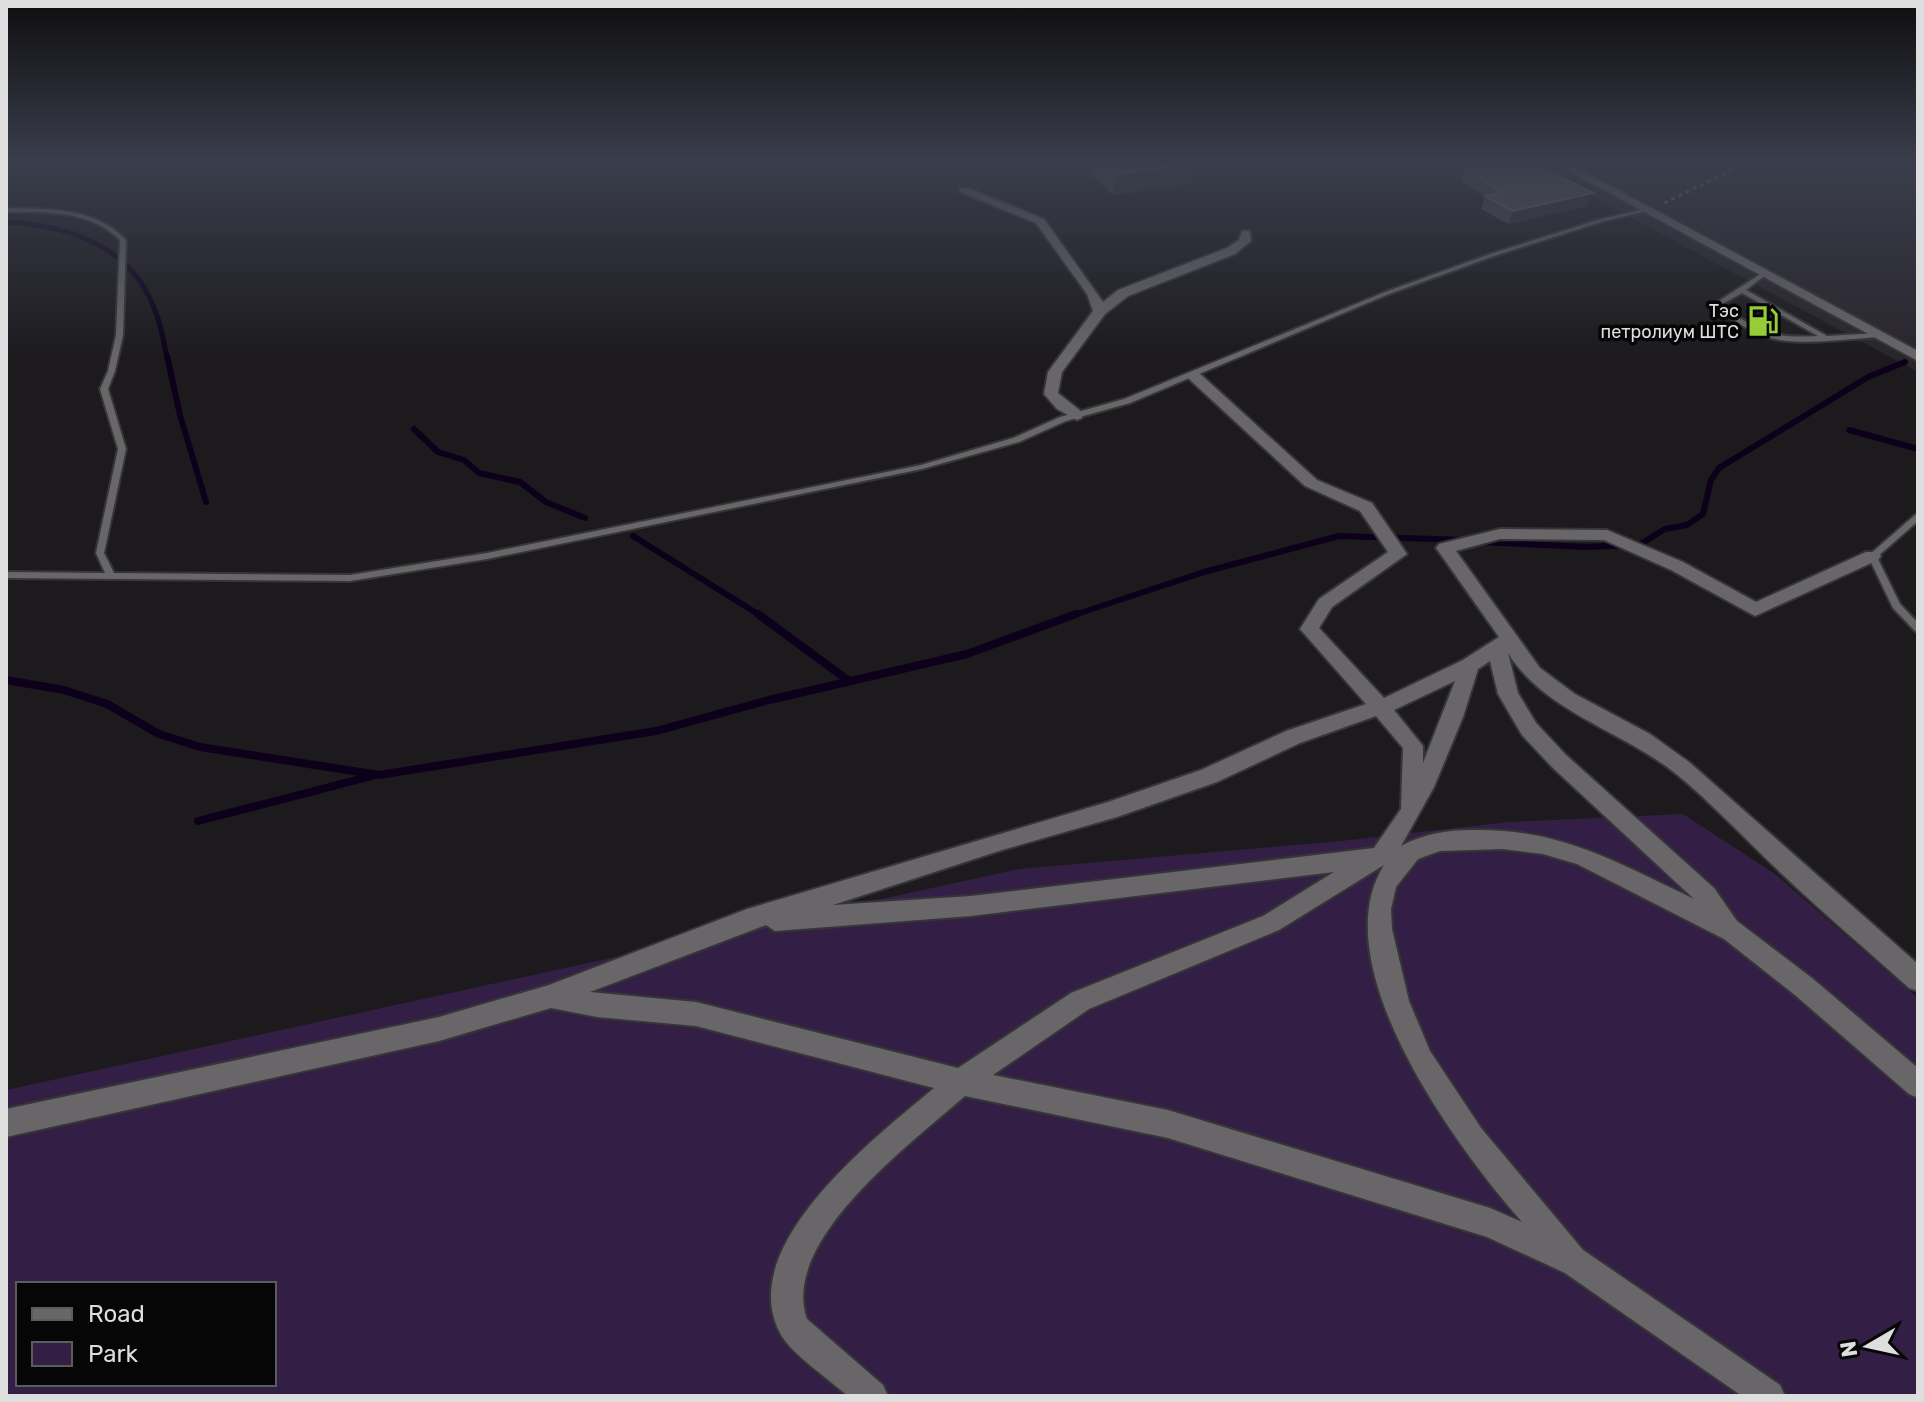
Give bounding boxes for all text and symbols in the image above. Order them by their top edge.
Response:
place label: Тэс петролиум ШТС [1601,300,1739,343]
fuel station icon: Тэс петролиум ШТС [1746,304,1780,338]
legend [16,1282,276,1386]
text: Road [88,1300,145,1328]
north arrow [1828,1306,1908,1386]
text: N [1834,1339,1863,1359]
text: Park [88,1340,139,1368]

